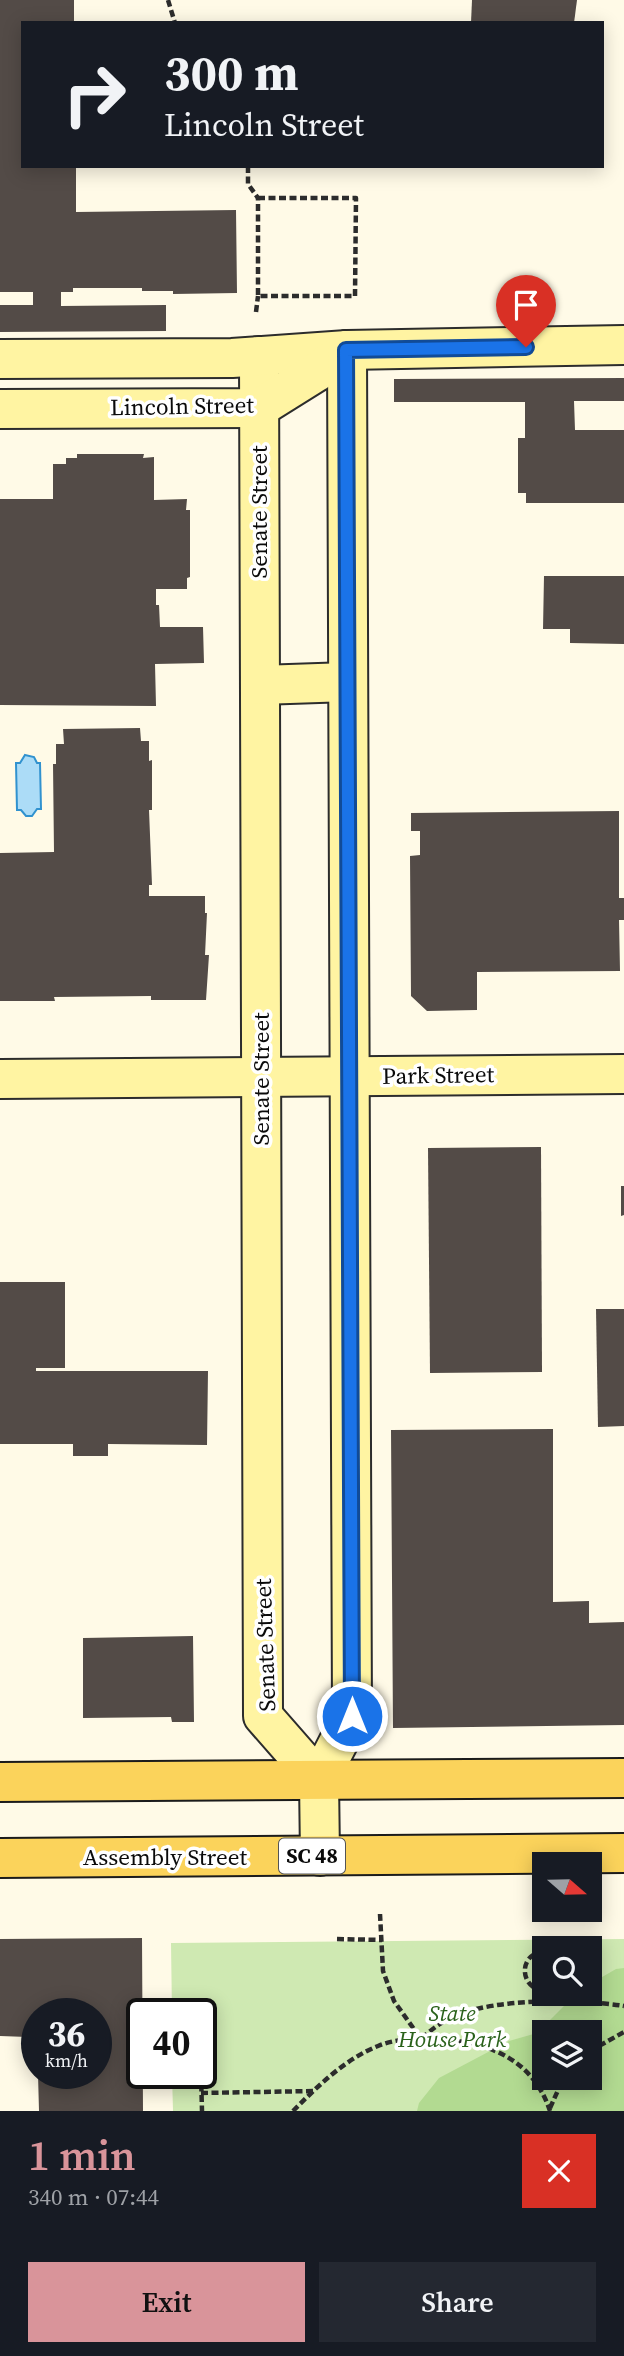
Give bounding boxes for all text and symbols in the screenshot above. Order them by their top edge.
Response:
text: 300 m [164,39,299,106]
icon: right [49,49,140,140]
text: Lincoln Street [164,103,364,147]
pin [496,275,556,347]
icon: arrive [507,286,545,324]
street label: Lincoln Street [110,389,255,423]
street label: Senate Street [243,445,275,579]
street label: Senate Street [245,1012,277,1146]
street label: Park Street [382,1058,495,1092]
street label: Senate Street [247,1577,283,1712]
position arrow [315,1679,389,1753]
road number: SC 48 [279,1839,345,1874]
street label: Assembly Street [83,1841,247,1873]
north arrow [532,1852,602,1922]
map controls [532,1852,602,2090]
button: search [532,1936,602,2006]
park label: State House Park [397,1997,506,2055]
speed limit sign: 40 [126,1998,217,2089]
text: 36 [48,2010,85,2058]
button: layers [532,2020,602,2090]
text: km/h [45,2048,88,2073]
text: 1 min [28,2126,136,2184]
button: close [522,2134,596,2208]
text: 340 m · 07:44 [28,2181,159,2213]
button: Exit [28,2262,305,2342]
button: Share [319,2262,596,2342]

